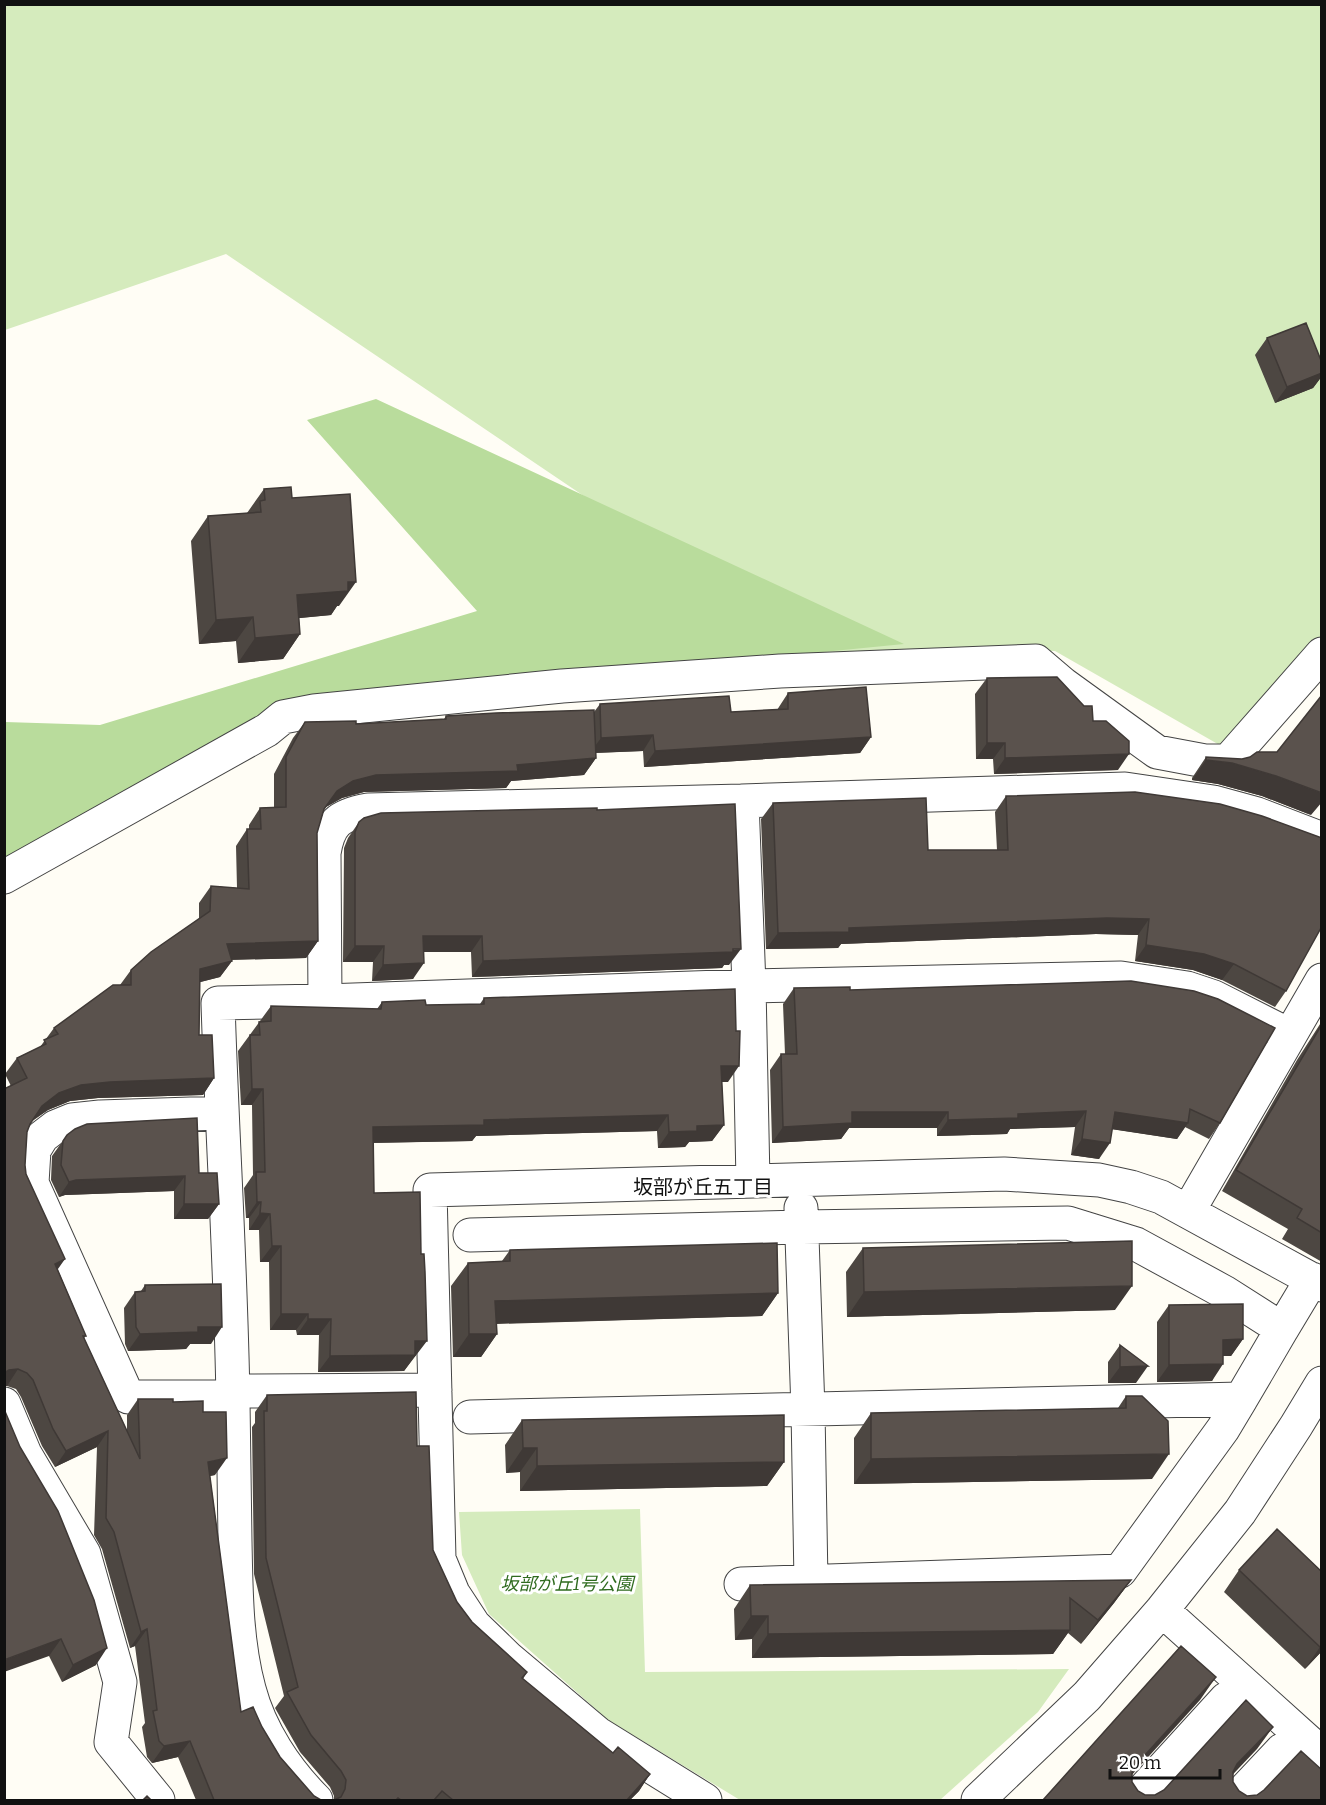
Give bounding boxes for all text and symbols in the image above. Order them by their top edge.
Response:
district label: 坂部が丘五丁目 [633,1175,773,1199]
park label: 坂部が丘1号公園 [500,1573,637,1595]
scale bar [1110,1742,1220,1780]
text: 20 m [1119,1752,1161,1774]

